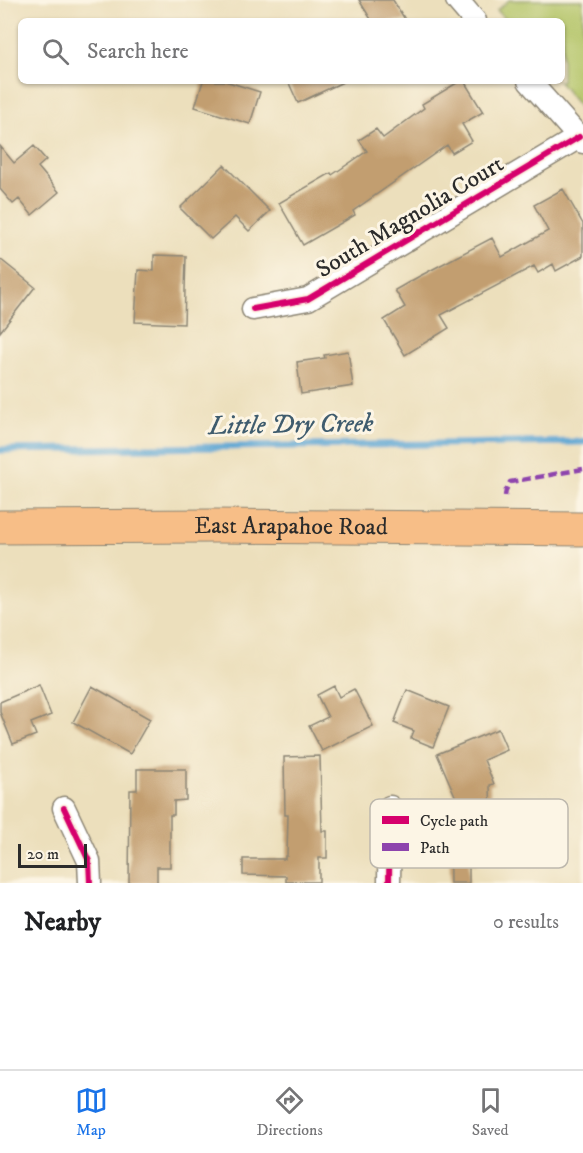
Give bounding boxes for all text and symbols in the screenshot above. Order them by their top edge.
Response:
search box [18,18,565,84]
icon: search [39,35,72,68]
text: Search here [87,38,189,65]
street label: South Magnolia Court [311,149,510,285]
water label: Little Dry Creek [206,407,374,443]
street label: East Arapahoe Road [194,511,388,542]
legend [370,799,568,868]
text: Cycle path [420,811,489,831]
text: Path [420,838,450,858]
scale bar [18,841,87,868]
text: 20 m [27,844,59,864]
text: Nearby [24,906,101,939]
text: 0 results [493,910,559,935]
tab: Map [75,1084,108,1140]
tab: Directions [257,1084,323,1140]
tab: Saved [472,1084,509,1140]

